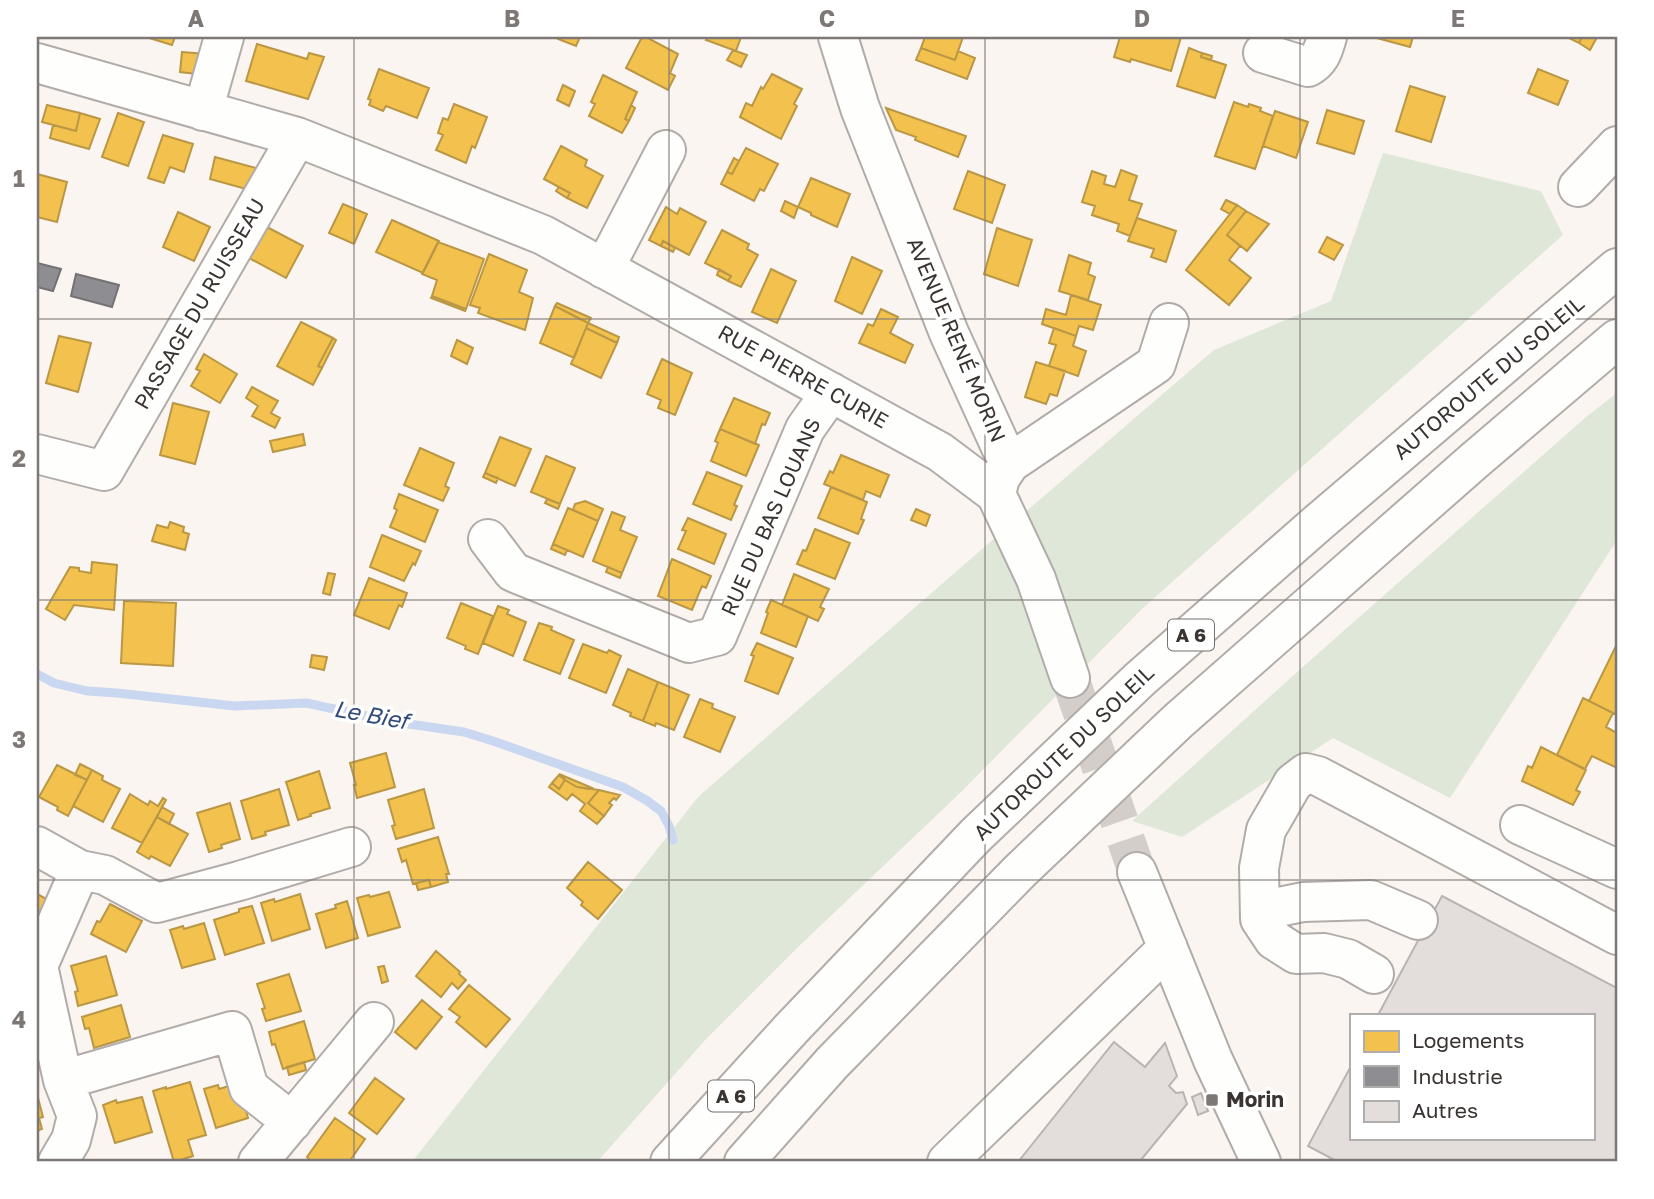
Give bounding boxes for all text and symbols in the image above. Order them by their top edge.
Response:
text: A [188,4,205,32]
text: B [504,4,520,32]
text: C [819,4,835,32]
text: D [1134,4,1150,32]
text: E [1451,4,1465,32]
text: 1 [13,164,25,192]
street label: PASSAGE DU RUISSEAU [128,194,270,413]
street label: AVENUE RENÉ MORIN [902,233,1012,446]
street label: AUTOROUTE DU SOLEIL [1388,290,1589,465]
street label: RUE PIERRE CURIE [714,319,893,434]
street label: RUE DU BAS LOUANS [715,414,825,620]
text: 2 [12,444,26,472]
road number: A 6 [1168,620,1214,650]
street label: AUTOROUTE DU SOLEIL [968,659,1159,845]
water label: Le Bief [332,694,414,735]
text: 3 [12,725,26,753]
text: 4 [12,1005,26,1033]
legend [1350,1014,1594,1140]
text: Logements [1412,1027,1524,1053]
text: Industrie [1412,1063,1503,1089]
road number: A 6 [708,1080,754,1112]
place label: Morin [1226,1086,1284,1112]
marker: Morin [1204,1092,1220,1108]
text: Autres [1412,1097,1478,1123]

